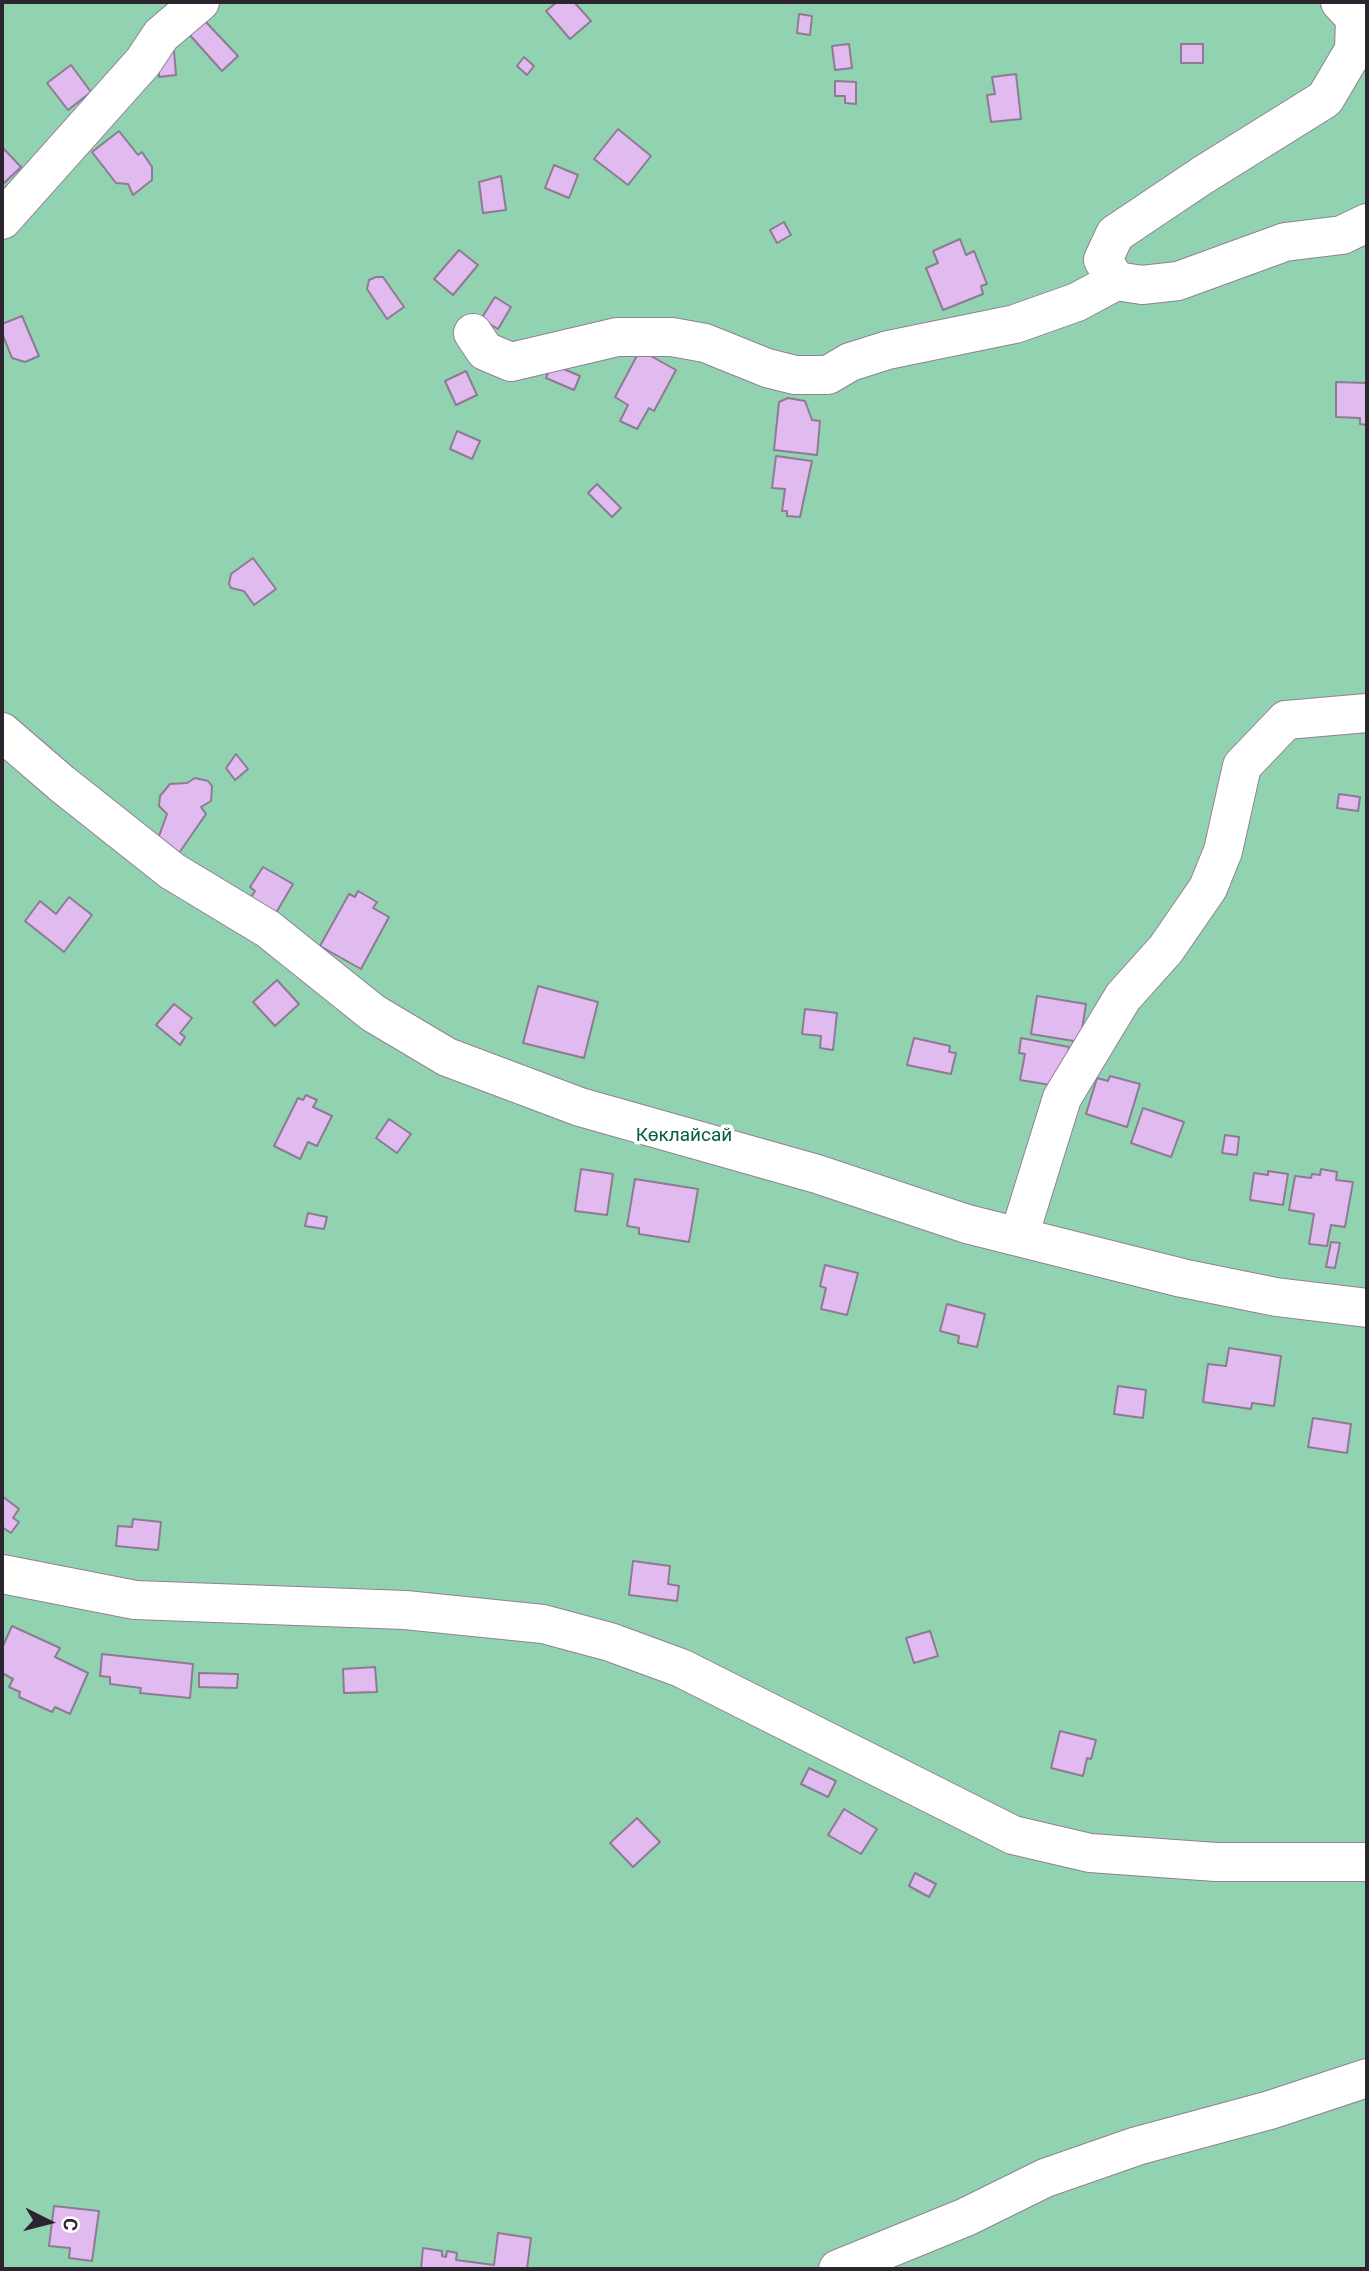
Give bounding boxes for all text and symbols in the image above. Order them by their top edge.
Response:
park label: Көклайсай [636,1125,732,1147]
north arrow [14,2187,84,2257]
text: С [58,2217,82,2232]

